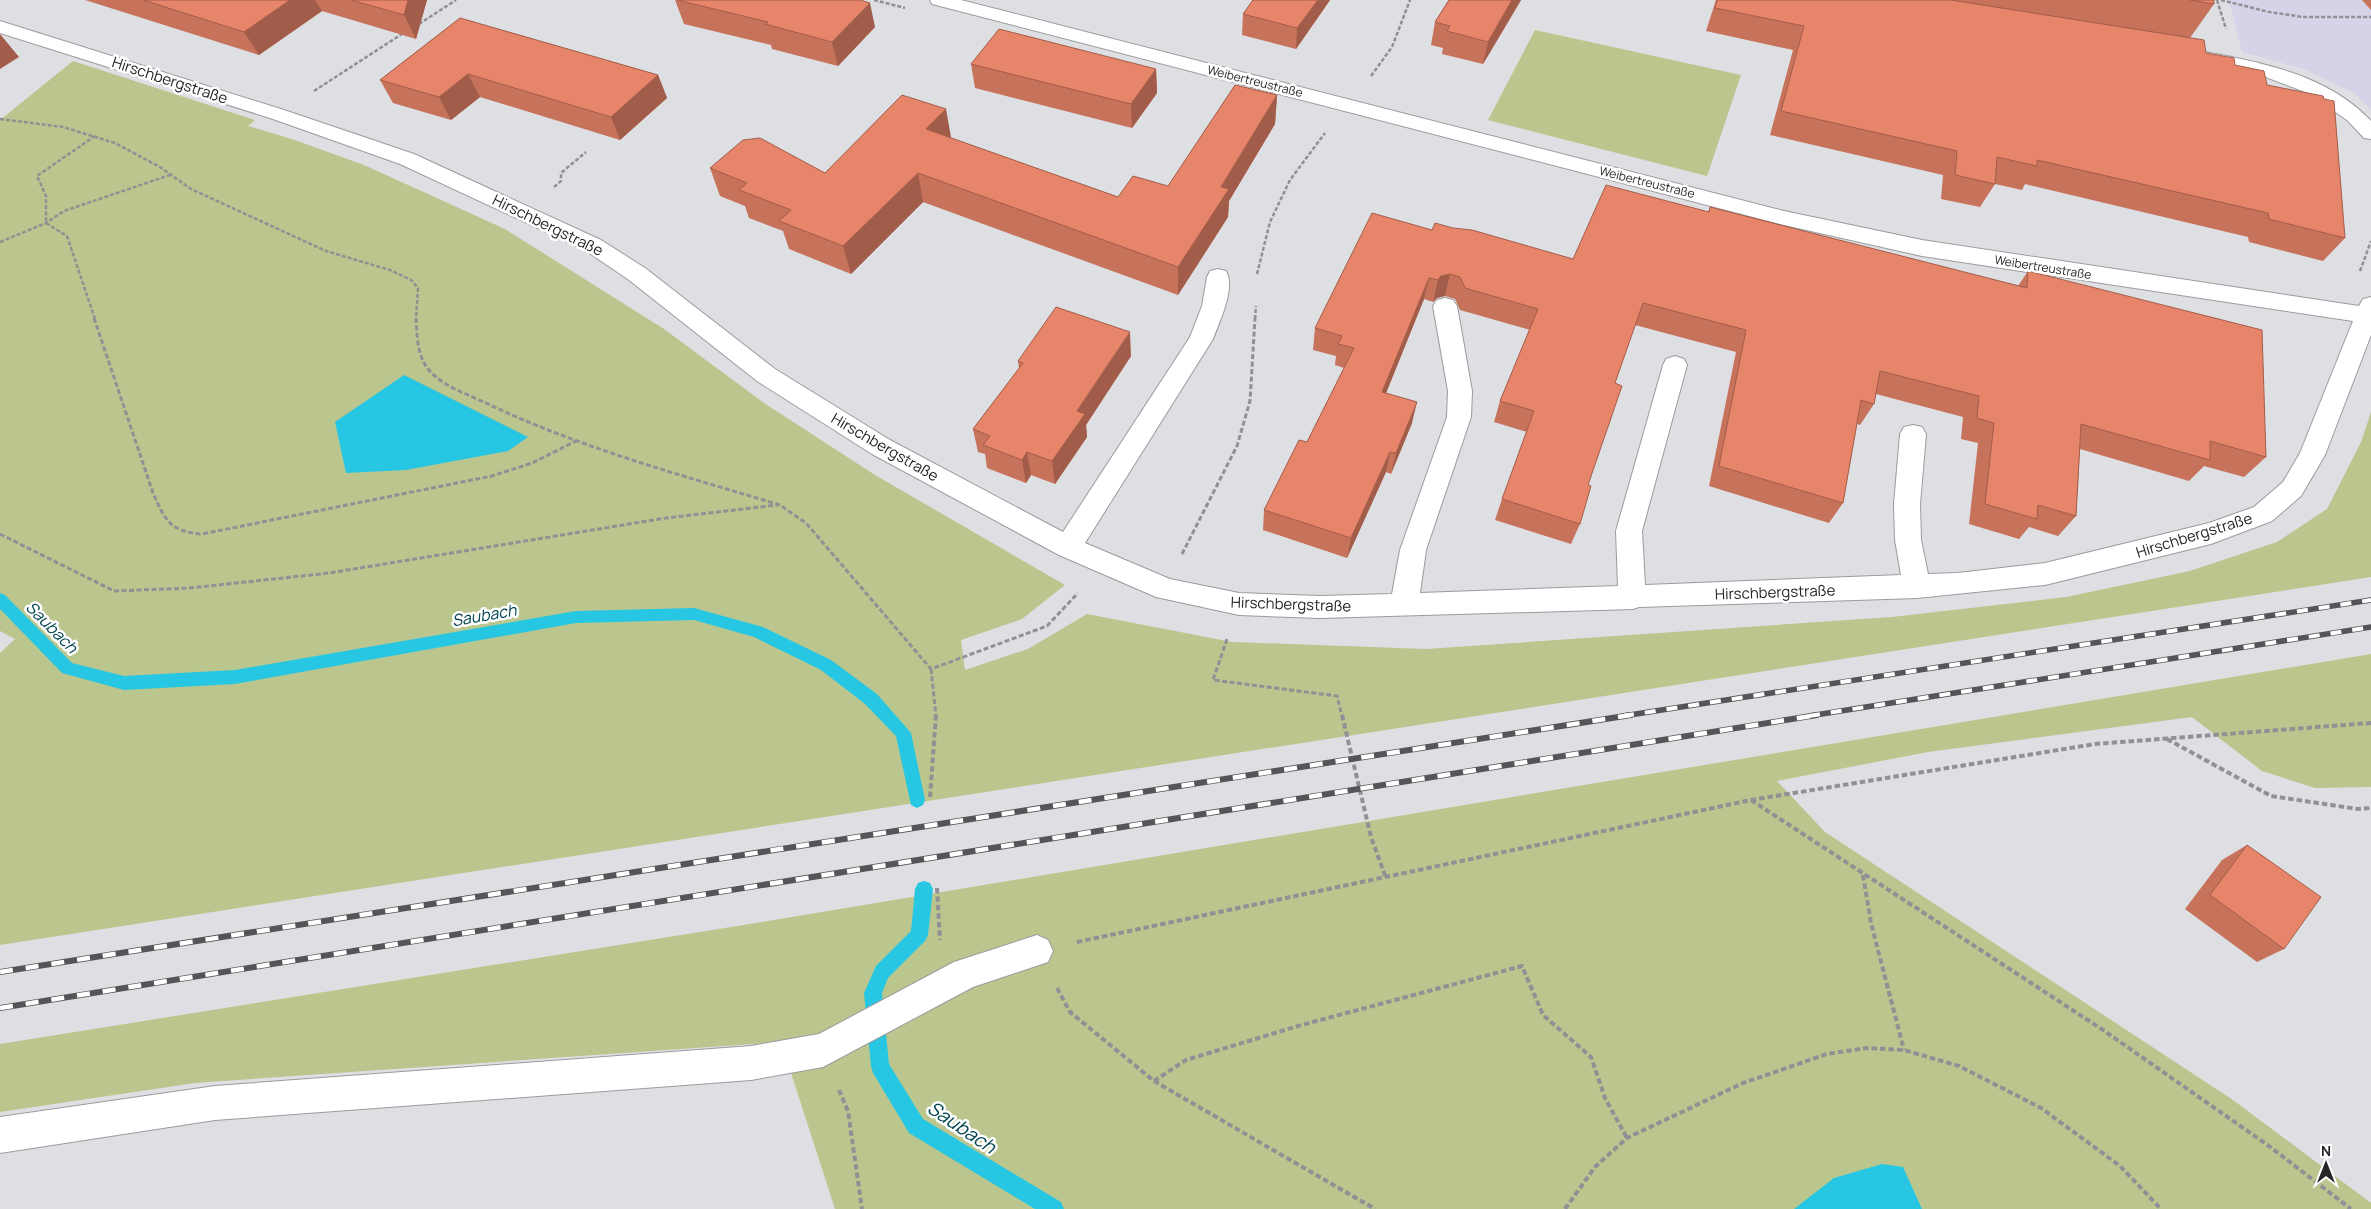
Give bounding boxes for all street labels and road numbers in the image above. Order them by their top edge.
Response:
street label: Hirschbergstraße [109,51,231,109]
street label: Weibertreustraße [1205,61,1305,101]
street label: Weibertreustraße [1597,162,1697,202]
street label: Hirschbergstraße [489,189,607,261]
street label: Weibertreustraße [1993,251,2093,283]
street label: Hirschbergstraße [827,408,943,486]
street label: Hirschbergstraße [2133,507,2255,563]
street label: Hirschbergstraße [1714,579,1836,605]
street label: Hirschbergstraße [1230,591,1352,617]

